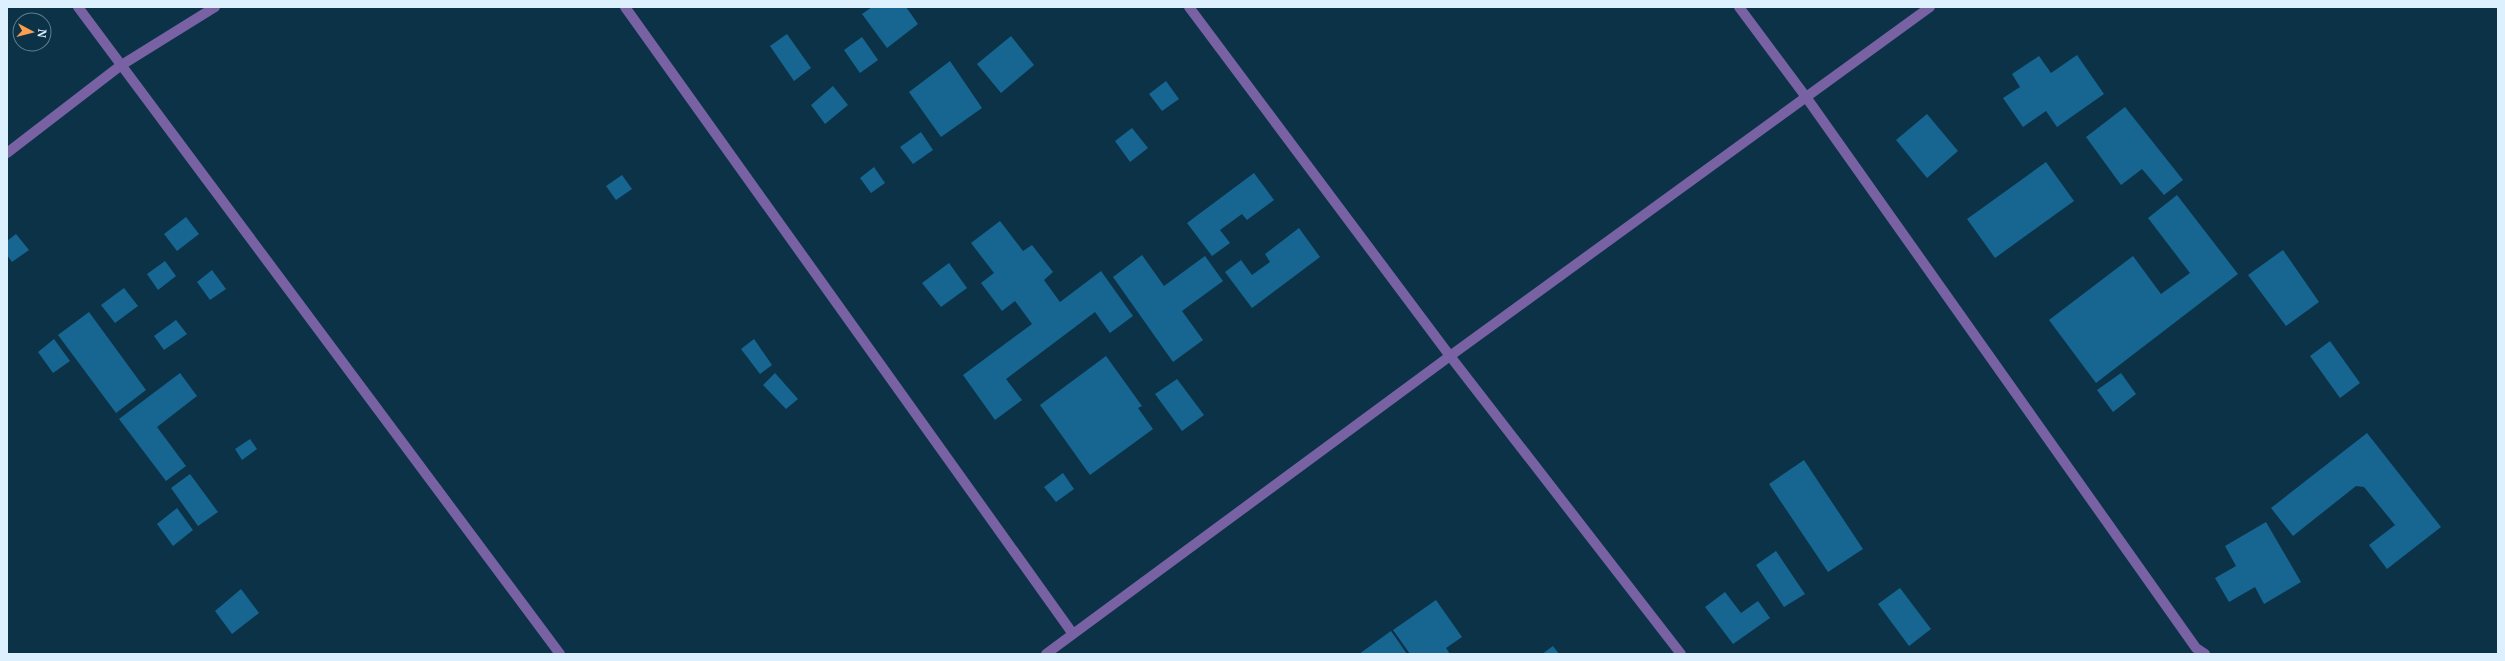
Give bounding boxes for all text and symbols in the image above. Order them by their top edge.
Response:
north arrow [12,12,52,52]
text: N [34,28,49,39]

